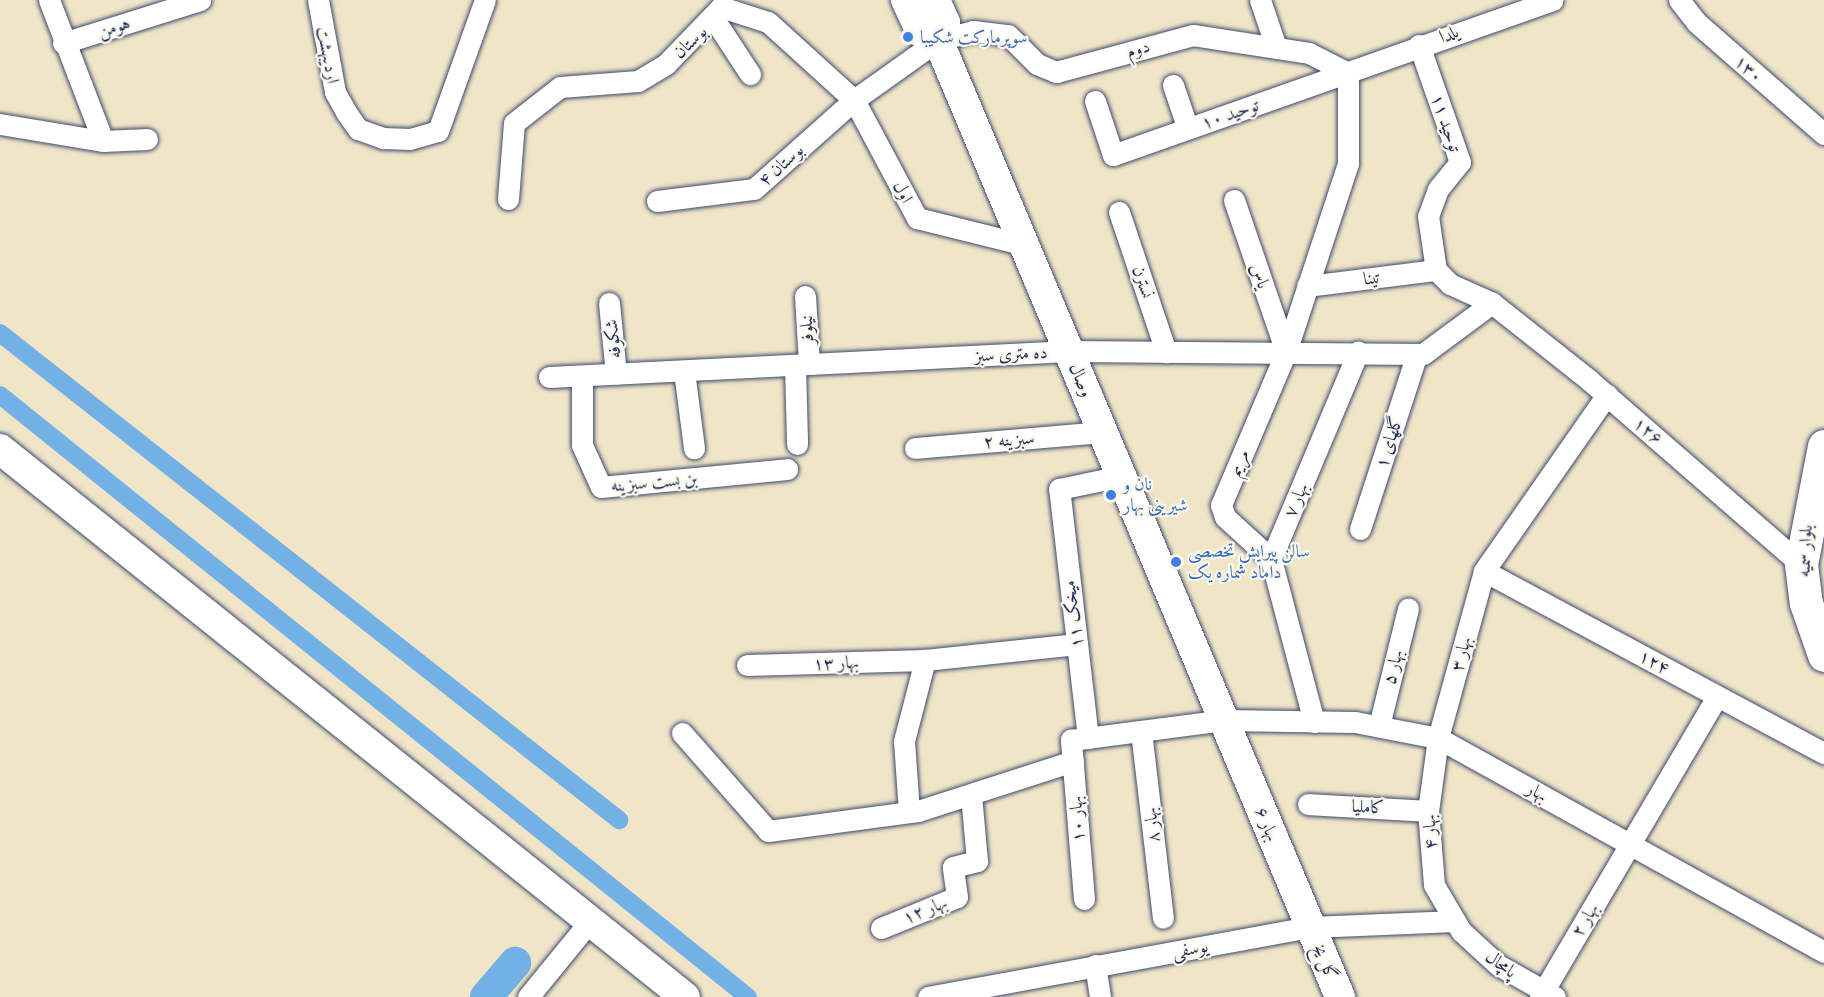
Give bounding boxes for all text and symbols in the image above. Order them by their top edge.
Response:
street label: هومن [95,12,133,42]
street label: بوستان [668,21,712,63]
street label: یلدا [1436,21,1462,47]
street label: اردیبهشت [312,25,344,85]
place label: سوپرمارکت شکیبا [920,26,1028,48]
marker: سوپرمارکت شکیبا [901,30,915,44]
street label: دوم [1124,35,1152,63]
street label: ۱۳۰ [1730,50,1768,88]
street label: توحید ۱۱ [1426,91,1466,155]
street label: توحید ۱۰ [1198,94,1262,134]
street label: بوستان ۴ [754,139,808,191]
street label: اول [888,177,918,207]
street label: یاس [1246,260,1274,292]
street label: نسترن [1127,263,1159,301]
street label: تینا [1362,266,1382,290]
street label: نیلوفر [795,315,819,345]
street label: شکوفه [600,318,626,360]
street label: ده متری سبز [974,341,1048,367]
street label: وصال [1064,360,1098,400]
street label: ۱۲۶ [1629,412,1667,450]
street label: گلهای ۱ [1370,413,1408,471]
street label: سبزینه ۲ [983,427,1035,453]
street label: مریم [1224,446,1254,480]
street label: بن بست سبزینه [610,467,698,497]
place label: نان و شیرینی بهار [1123,474,1188,516]
street label: بهار ۷ [1279,480,1313,520]
marker: نان و شیرینی بهار [1104,488,1118,502]
street label: بلوار سمیه [1793,524,1817,578]
place label: سالن پیرایش تخصصی داماد شماره یک [1188,541,1310,584]
marker: سالن پیرایش تخصصی داماد شماره یک [1169,555,1183,569]
street label: میخک ۱۱ [1058,579,1088,649]
street label: بهار ۳ [1446,634,1476,674]
street label: ۱۲۴ [1635,645,1673,679]
street label: بهار ۵ [1378,647,1408,687]
street label: بهار ۱۳ [813,651,859,675]
street label: بهار [1523,777,1551,807]
street label: بهار ۱۰ [1065,795,1089,843]
street label: کاملیا [1351,795,1385,819]
street label: بهار ۶ [1250,804,1284,844]
street label: بهار ۸ [1139,806,1165,844]
street label: بهار ۴ [1418,814,1442,850]
street label: بهار ۱۲ [900,891,950,929]
street label: بهار ۲ [1567,899,1603,941]
street label: یوسفی [1170,935,1210,963]
street label: گل یخ [1308,941,1342,983]
street label: پامچال [1481,945,1521,983]

